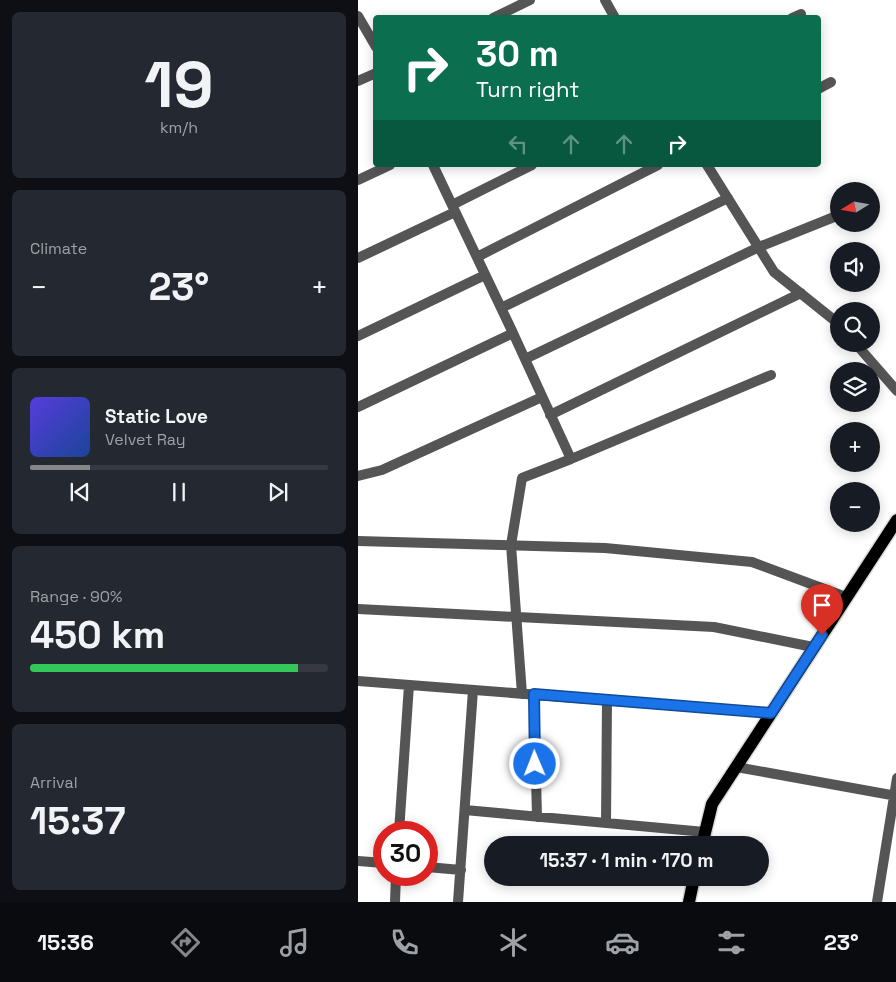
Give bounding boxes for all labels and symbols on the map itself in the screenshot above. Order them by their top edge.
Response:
north arrow [830,182,880,232]
pin [801,584,843,635]
position arrow [508,737,560,789]
speed limit sign: 30 [373,821,438,886]

